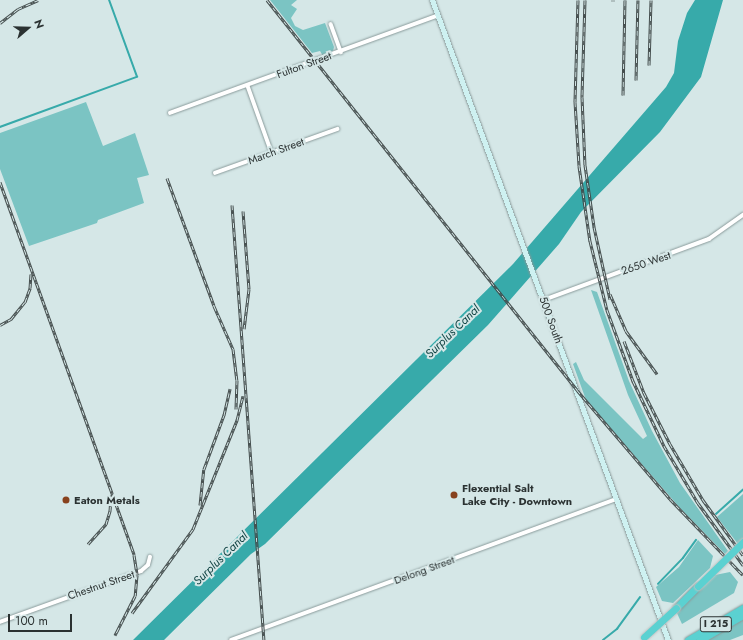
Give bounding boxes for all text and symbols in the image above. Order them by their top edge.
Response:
north arrow [8,8,48,48]
text: N [30,17,48,31]
street label: Fulton Street [275,49,333,81]
street label: March Street [246,135,306,167]
street label: 2650 West [620,248,672,278]
street label: 500 South [536,295,566,345]
water label: Surplus Canal [423,302,483,362]
place label: Flexential Salt Lake City - Downtown [462,482,572,508]
marker: Flexential Salt Lake City - Downtown [449,490,459,500]
place label: Eaton Metals [74,493,140,507]
marker: Eaton Metals [61,495,71,505]
water label: Surplus Canal [191,529,251,589]
street label: Delong Street [392,553,456,587]
street label: Chestnut Street [66,567,136,603]
scale bar [10,606,74,632]
text: 100 m [15,612,48,630]
road number: I 215 [699,616,733,632]

